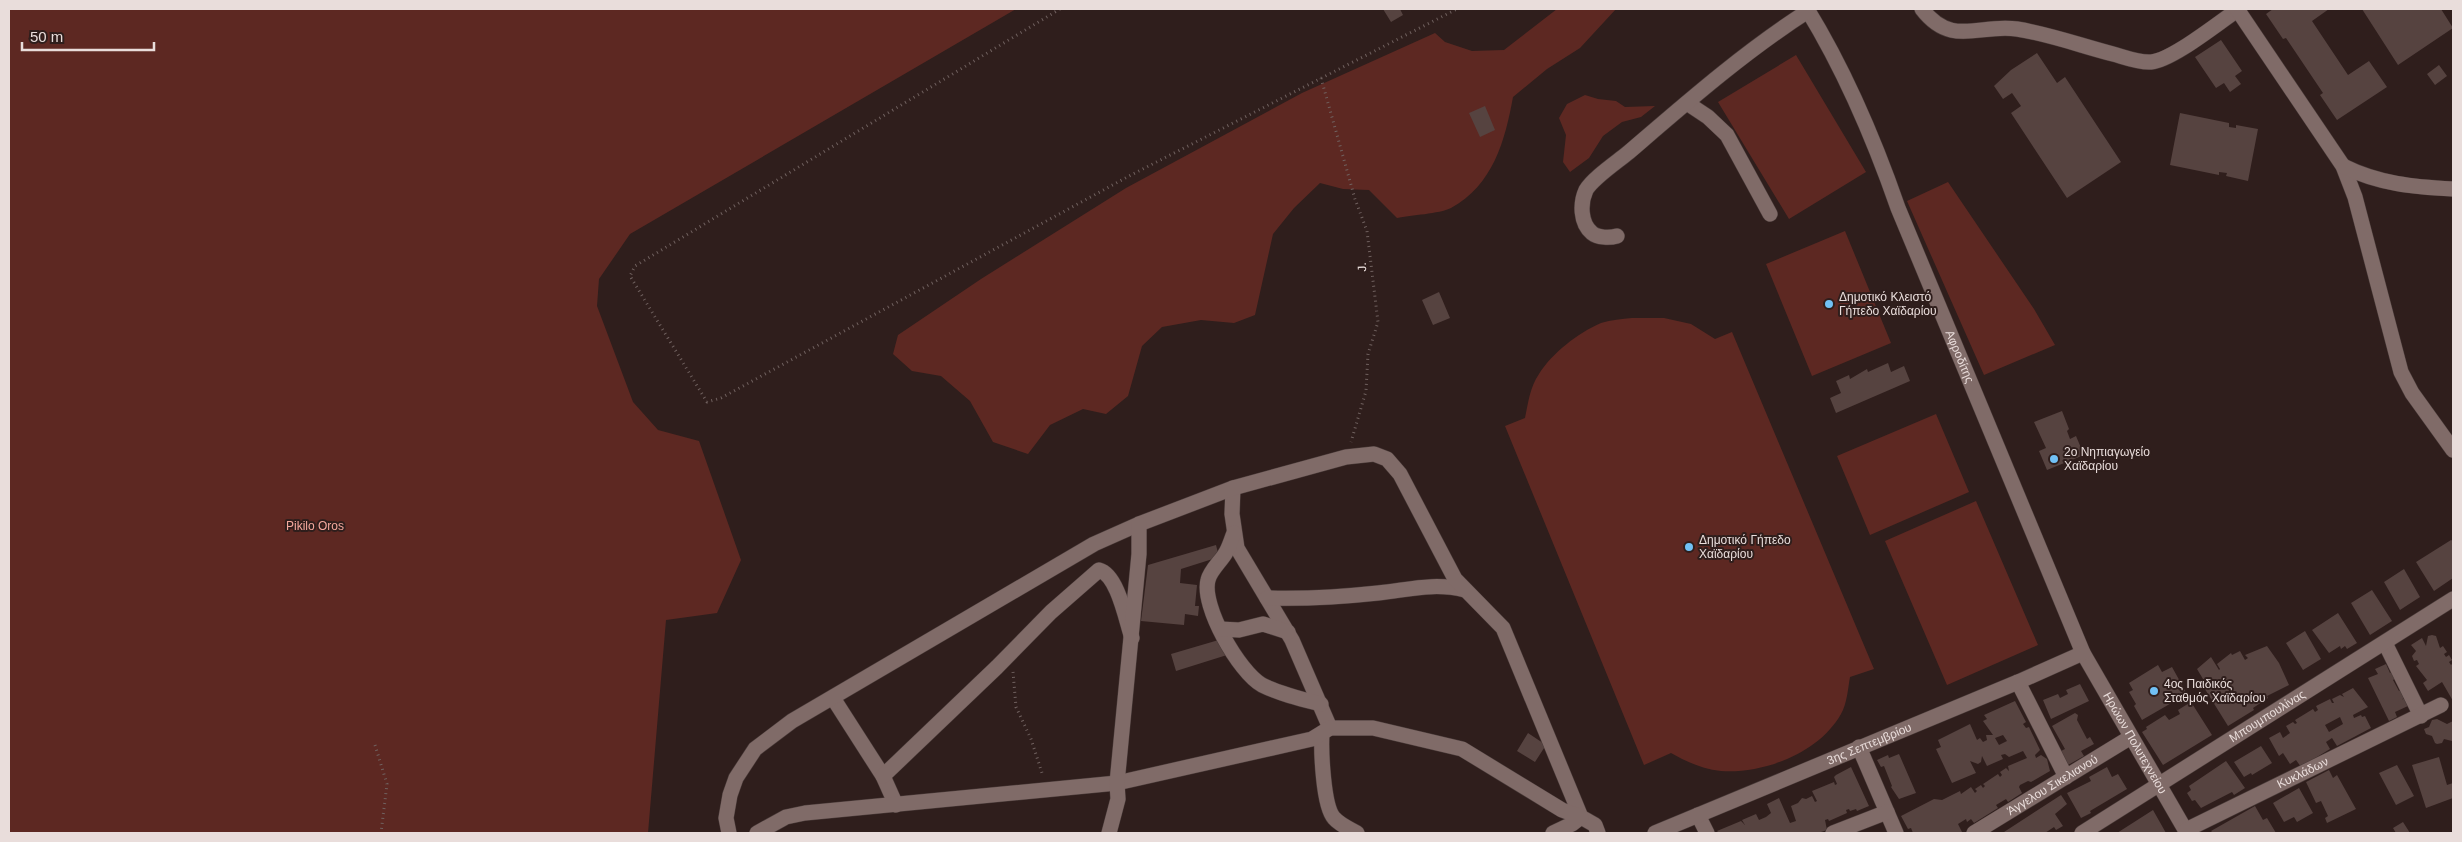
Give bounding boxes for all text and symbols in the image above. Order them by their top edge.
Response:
scale bar [22,20,155,52]
text: 50 m [30,28,63,45]
street label: J. [1355,262,1369,272]
place label: Δημοτικό Κλειστό Γήπεδο Χαϊδαρίου [1839,290,1937,318]
marker: Δημοτικό Κλειστό Γήπεδο Χαϊδαρίου [1823,298,1835,310]
street label: Αφροδίτης [1943,328,1977,385]
place label: 2ο Νηπιαγωγείο Χαϊδαρίου [2064,445,2150,473]
marker: 2ο Νηπιαγωγείο Χαϊδαρίου [2048,453,2060,465]
park label: Pikilo Oros [286,519,344,533]
place label: Δημοτικό Γήπεδο Χαϊδαρίου [1699,533,1791,561]
marker: Δημοτικό Γήπεδο Χαϊδαρίου [1683,541,1695,553]
place label: 4ος Παιδικός Σταθμός Χαϊδαρίου [2164,677,2266,705]
marker: 4ος Παιδικός Σταθμός Χαϊδαρίου [2148,685,2160,697]
street label: Μπουμπουλίνας [2227,687,2308,745]
street label: Ηρώων Πολυτεχνείου [2100,690,2170,796]
street label: 3ης Σεπτεμβρίου [1825,720,1914,768]
street label: Άγγελου Σικελιανού [2005,752,2100,818]
street label: Κυκλάδων [2275,754,2331,791]

